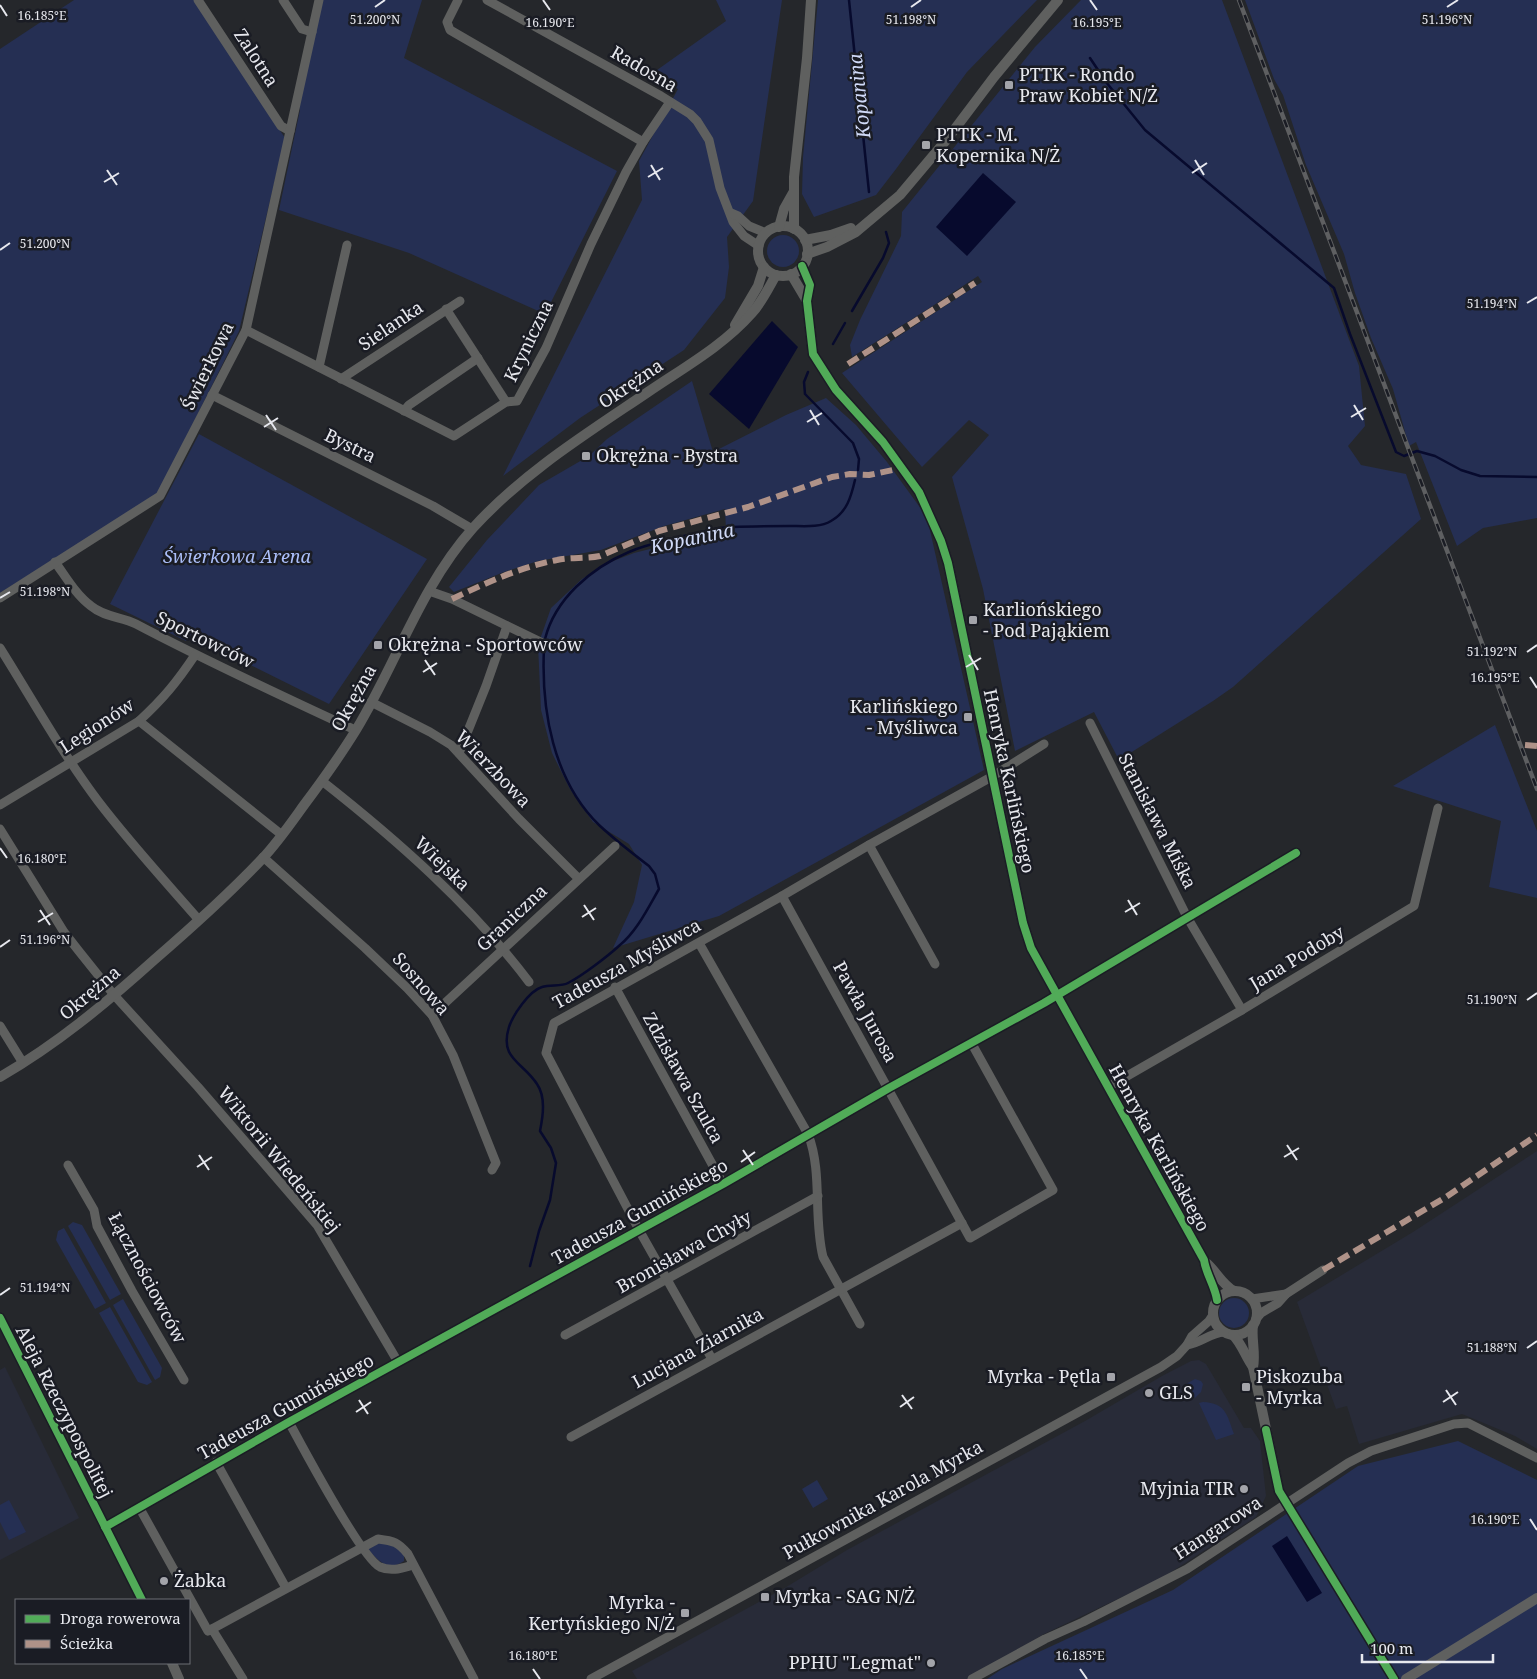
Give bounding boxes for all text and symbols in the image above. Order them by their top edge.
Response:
text: 16.185°E [18,7,66,24]
text: 51.200°N [350,11,400,28]
text: 51.198°N [886,11,936,28]
text: 51.196°N [1422,11,1472,28]
text: 16.190°E [526,14,574,31]
text: 16.195°E [1073,14,1121,31]
street label: Zalotna [229,24,285,91]
street label: Radosna [607,39,682,97]
water label: Kopanina [842,52,876,141]
place label: PTTK - Rondo Praw Kobiet N/Ż [1019,62,1158,107]
marker: PTTK - Rondo Praw Kobiet N/Ż [1003,79,1015,91]
place label: PTTK - M. Kopernika N/Ż [936,122,1060,167]
marker: PTTK - M. Kopernika N/Ż [920,139,932,151]
text: 51.200°N [20,235,70,252]
street label: Sielanka [353,295,427,356]
text: 51.194°N [1467,295,1517,312]
street label: Kryniczna [498,296,558,386]
street label: Świerkowa [175,318,239,414]
street label: Okrężna [593,353,667,414]
street label: Bystra [321,422,380,468]
place label: Okrężna - Bystra [596,443,738,467]
marker: Okrężna - Bystra [580,450,592,462]
water label: Kopanina [647,516,736,560]
park label: Świerkowa Arena [163,544,312,568]
text: 51.198°N [20,583,70,600]
place label: Karliońskiego - Pod Pająkiem [983,597,1110,642]
street label: Sportowców [152,605,259,673]
marker: Karliońskiego - Pod Pająkiem [967,614,979,626]
place label: Okrężna - Sportowców [388,632,583,656]
marker: Okrężna - Sportowców [372,639,384,651]
text: 51.192°N [1467,643,1517,660]
street label: Okrężna [325,660,381,735]
text: 16.195°E [1471,669,1519,686]
street label: Henryka Karlińskiego [979,686,1041,875]
street label: Legionów [55,692,139,758]
place label: Karlińskiego - Myśliwca [850,694,958,739]
marker: Karlińskiego - Myśliwca [962,711,974,723]
street label: Wierzbowa [451,724,537,812]
street label: Stanisława Miśka [1113,749,1203,893]
street label: Wiejska [410,831,476,896]
text: 16.180°E [18,850,66,867]
street label: Graniczna [471,878,552,956]
street label: Tadeusza Myśliwca [548,912,705,1014]
street label: Jana Podoby [1244,919,1349,995]
text: 51.196°N [20,931,70,948]
street label: Sosnowa [388,947,456,1020]
street label: Pawła Jurosa [828,957,904,1066]
street label: Okrężna [54,960,125,1025]
text: 51.190°N [1467,991,1517,1008]
street label: Zdzisława Szulca [638,1008,730,1147]
street label: Henryka Karlińskiego [1104,1060,1216,1235]
street label: Wiktorii Wiedeńskiej [213,1081,347,1238]
street label: Tadeusza Gumińskiego [547,1153,732,1270]
street label: Bronisława Chyły [612,1204,756,1298]
street label: Łącznościowców [103,1208,193,1348]
text: 51.194°N [20,1279,70,1296]
street label: Lucjana Ziarnika [628,1301,767,1393]
street label: Aleja Rzeczypospolitej [11,1321,119,1502]
text: 51.188°N [1467,1339,1517,1356]
street label: Tadeusza Gumińskiego [193,1348,378,1465]
place label: Myrka - Pętla [987,1364,1101,1388]
place label: Piskozuba - Myrka [1256,1364,1343,1409]
marker: Myrka - Pętla [1105,1371,1117,1383]
place label: GLS [1159,1380,1193,1404]
marker: Piskozuba - Myrka [1240,1381,1252,1393]
marker: GLS [1143,1387,1155,1399]
street label: Pułkownika Karola Myrka [778,1434,987,1564]
place label: Myjnia TIR [1140,1476,1234,1500]
marker: Myjnia TIR [1238,1483,1250,1495]
street label: Hangarowa [1169,1490,1266,1565]
text: 16.190°E [1471,1511,1519,1528]
place label: Żabka [174,1568,227,1592]
marker: Żabka [158,1575,170,1587]
place label: Myrka - SAG N/Ż [775,1584,915,1608]
place label: Myrka - Kertyńskiego N/Ż [528,1590,675,1635]
marker: Myrka - SAG N/Ż [759,1591,771,1603]
legend [15,1599,190,1664]
marker: Myrka - Kertyńskiego N/Ż [679,1607,691,1619]
text: Droga rowerowa [60,1608,181,1628]
scale bar [1362,1632,1493,1664]
text: Ścieżka [60,1633,113,1653]
text: 100 m [1370,1638,1413,1658]
text: 16.180°E [509,1647,557,1664]
text: 16.185°E [1056,1647,1104,1664]
place label: PPHU "Legmat" [789,1650,921,1674]
marker: PPHU "Legmat" [925,1657,937,1669]

